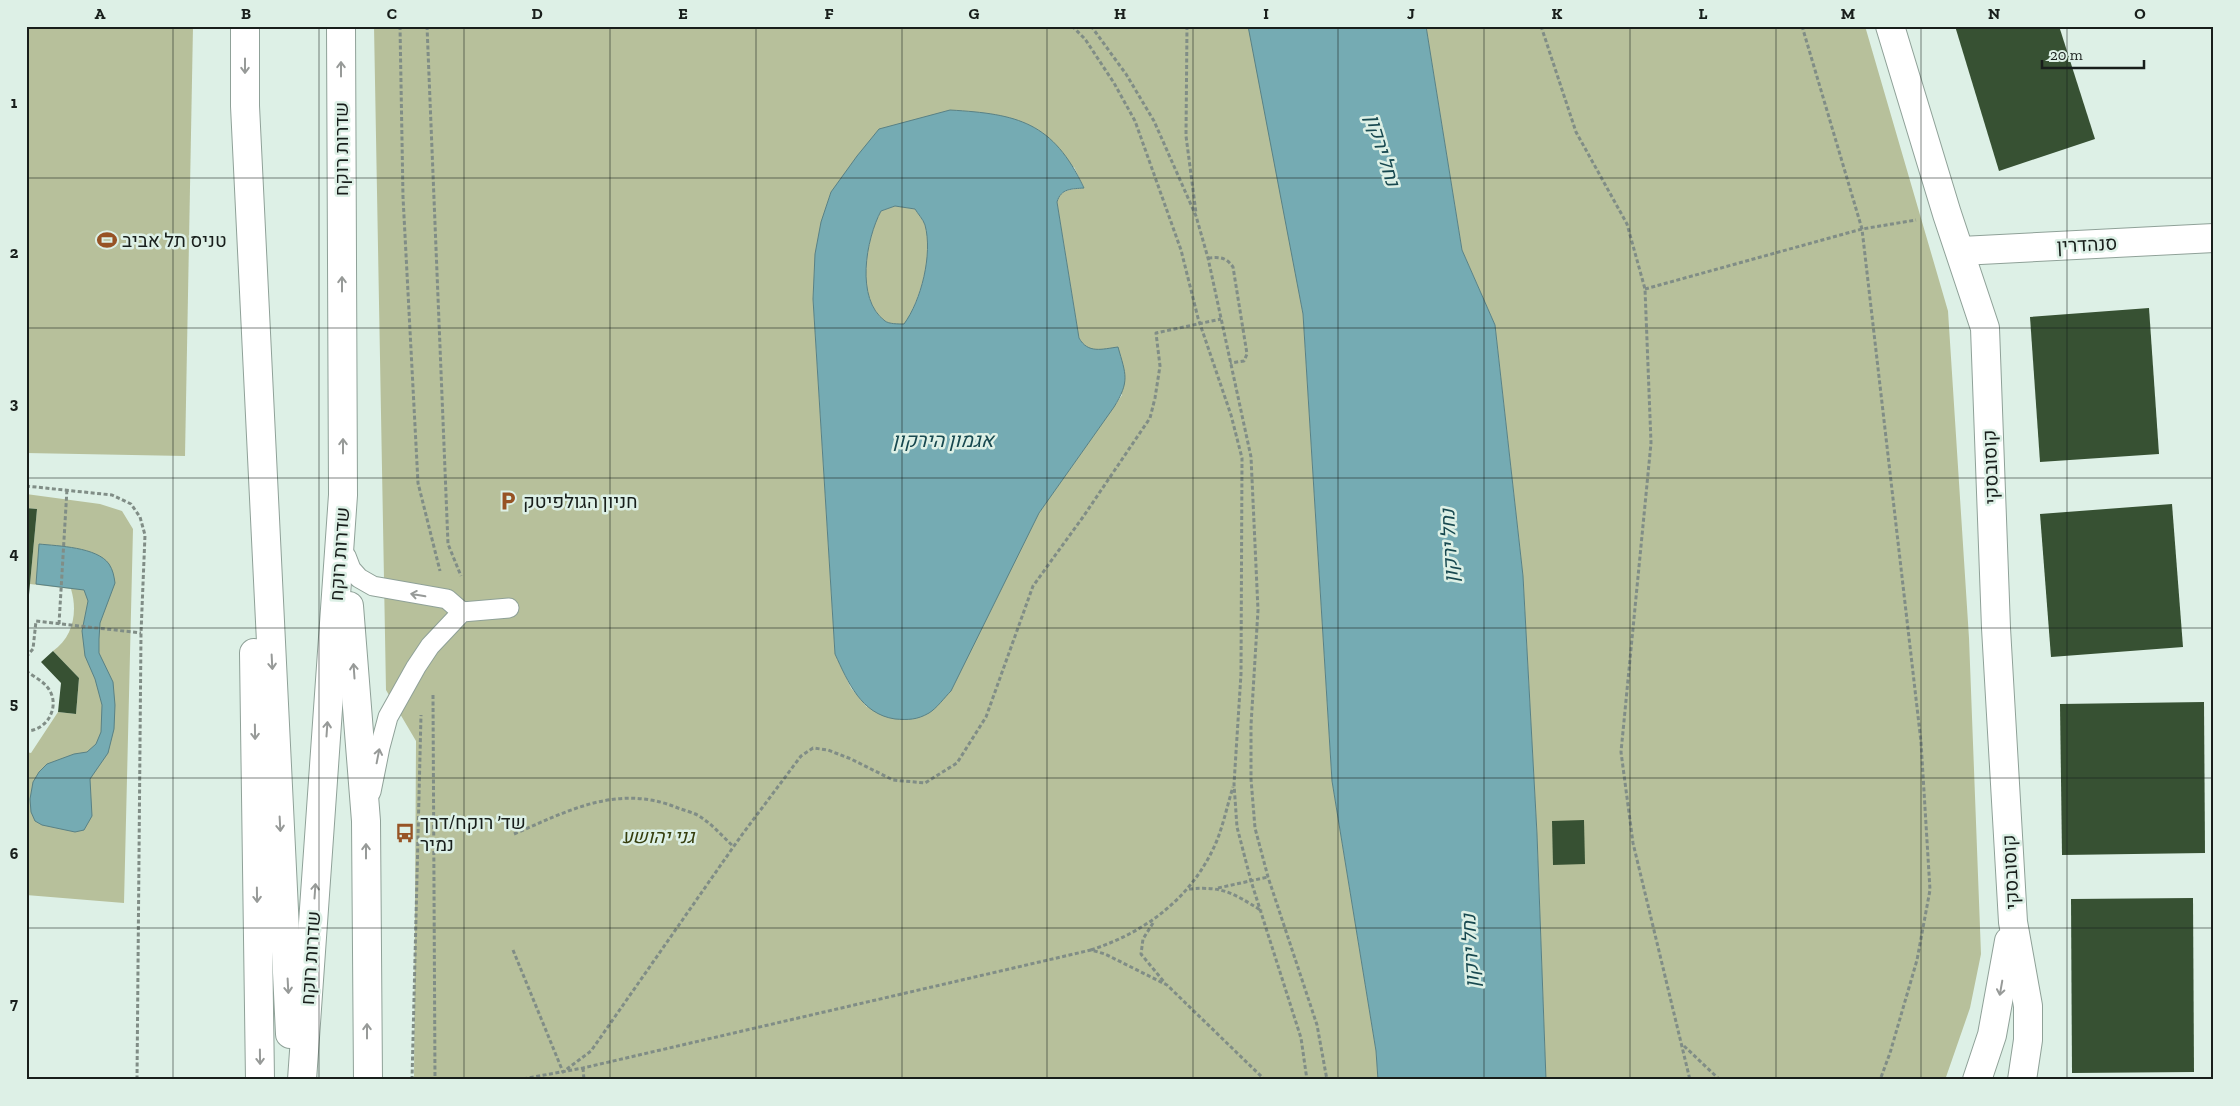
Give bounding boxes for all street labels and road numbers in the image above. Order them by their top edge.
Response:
street label: שדרות רוקח [330,102,353,196]
street label: סנהדרין [2056,231,2118,258]
street label: קוסובסקי [1978,429,2003,505]
street label: שדרות רוקח [325,506,354,602]
street label: קוסובסקי [1997,834,2024,910]
street label: שדרות רוקח [296,910,325,1006]

